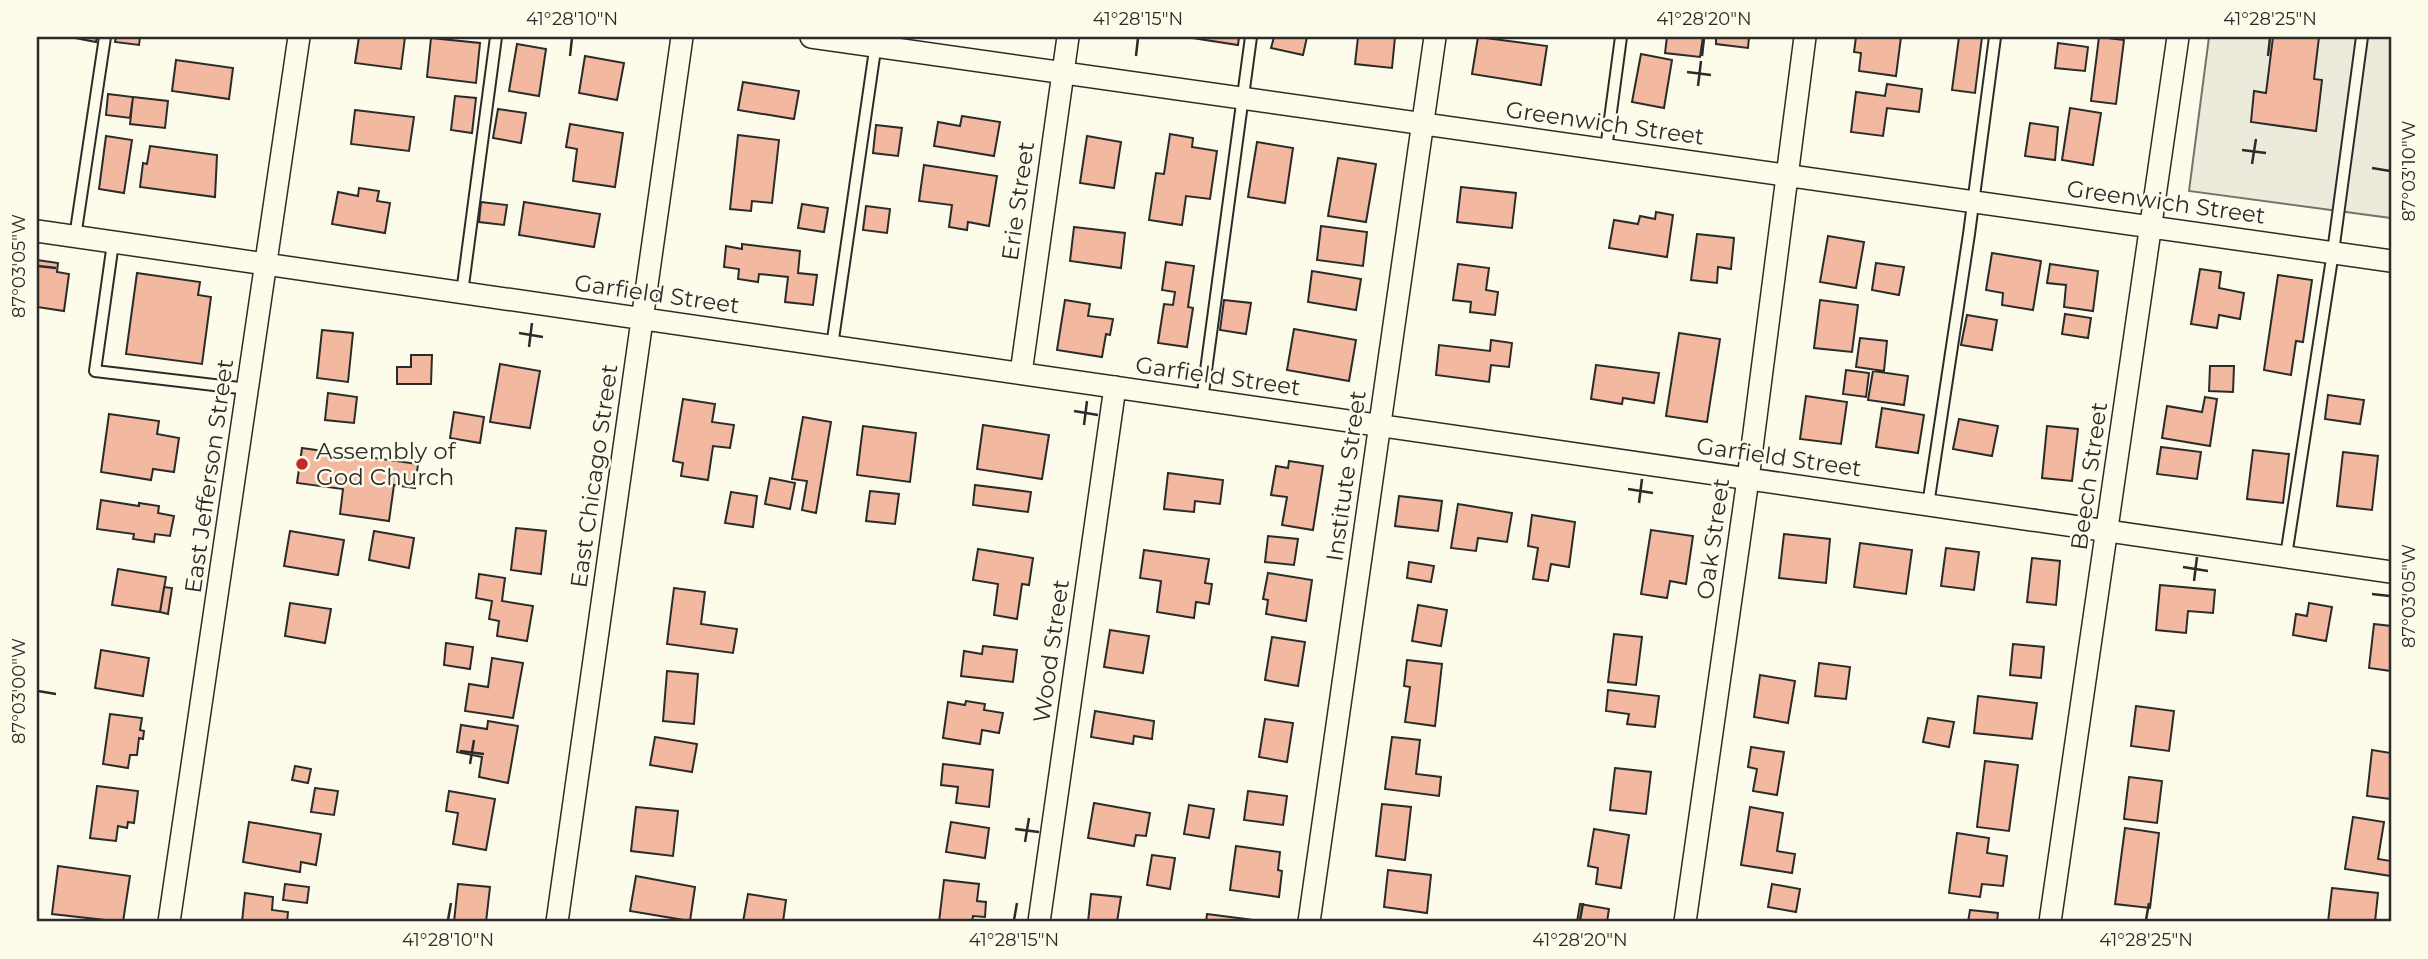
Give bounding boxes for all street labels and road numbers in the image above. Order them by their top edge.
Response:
street label: Greenwich Street [1504,95,1706,151]
street label: Erie Street [996,140,1040,262]
street label: Greenwich Street [2065,174,2267,230]
street label: Garfield Street [573,269,741,319]
street label: Garfield Street [1134,351,1302,401]
street label: East Jefferson Street [179,357,239,595]
street label: East Chicago Street [564,362,624,590]
street label: Institute Street [1320,389,1372,563]
street label: Beech Street [2065,400,2113,552]
street label: Garfield Street [1695,432,1863,482]
street label: Oak Street [1691,477,1735,601]
street label: Wood Street [1027,578,1075,724]

